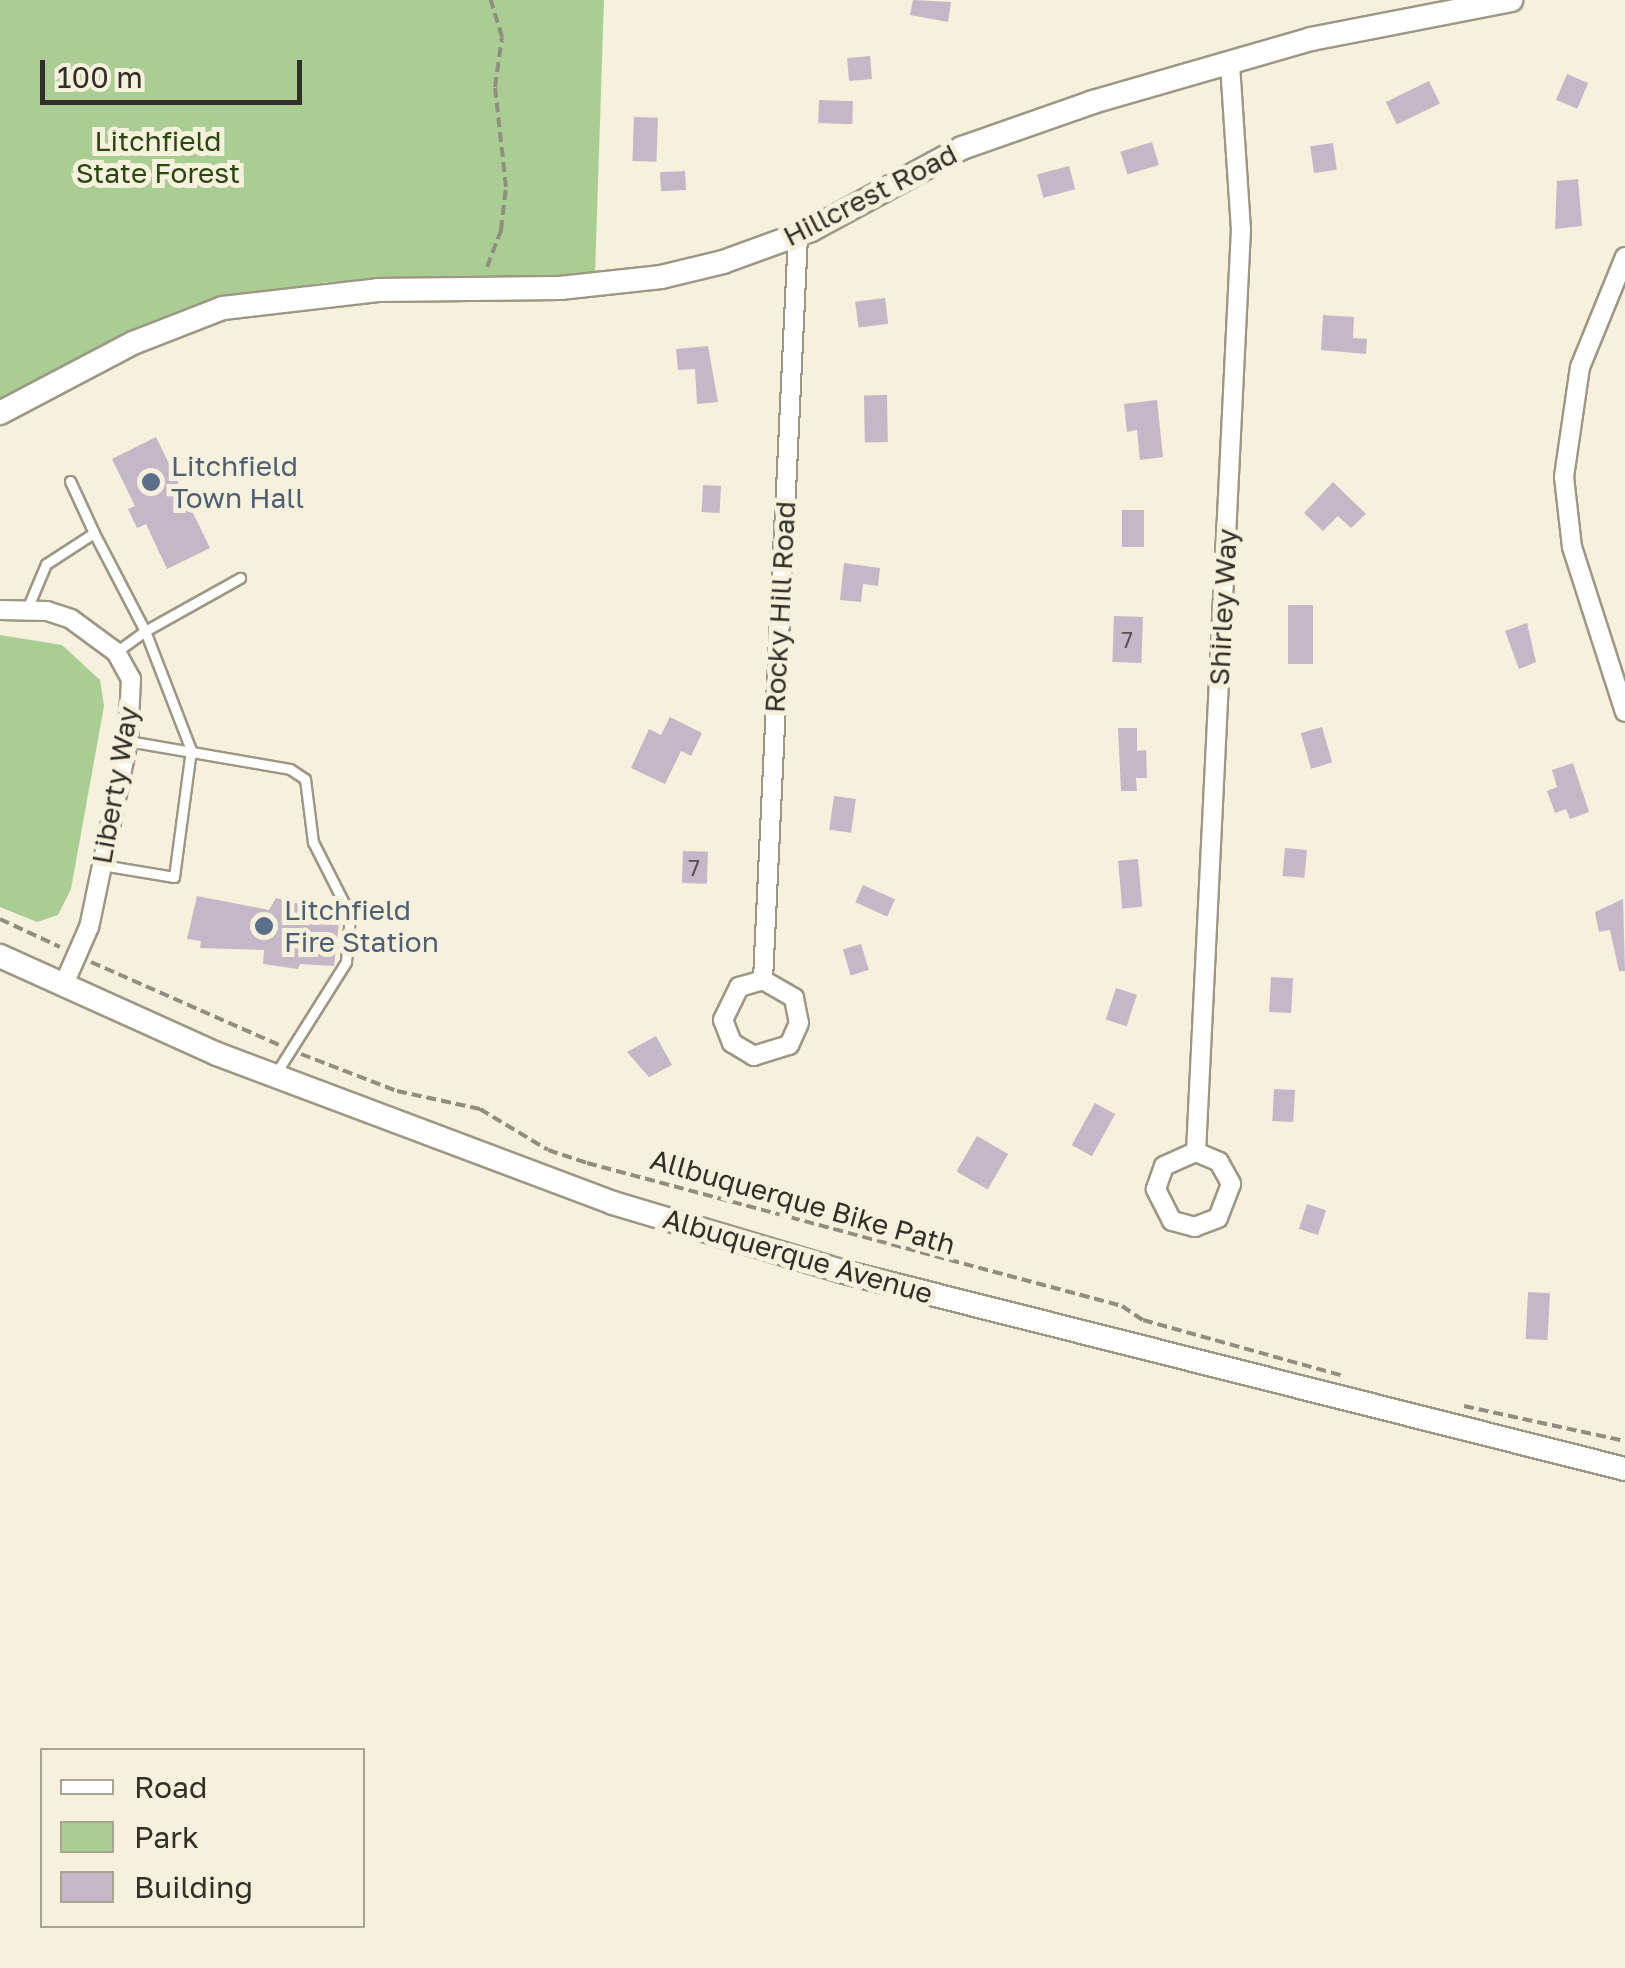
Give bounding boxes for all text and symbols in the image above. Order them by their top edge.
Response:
scale bar [45,40,308,102]
text: 100 m [57,59,143,95]
park label: Litchfield State Forest [76,124,240,190]
street label: Hillcrest Road [778,137,962,253]
place label: Litchfield Town Hall [171,449,304,515]
marker: Litchfield Town Hall [140,471,162,493]
street label: Rocky Hill Road [758,500,802,714]
street label: Shirley Way [1202,528,1244,686]
house number: 7 [1121,627,1133,653]
street label: Liberty Way [85,704,145,866]
house number: 7 [688,855,700,881]
place label: Litchfield Fire Station [284,893,439,959]
marker: Litchfield Fire Station [253,915,275,937]
street label: Allbuquerque Bike Path [647,1142,959,1262]
street label: Albuquerque Avenue [659,1201,937,1311]
legend [40,1748,365,1928]
text: Road [134,1769,208,1805]
text: Park [134,1819,199,1855]
text: Building [134,1869,253,1905]

